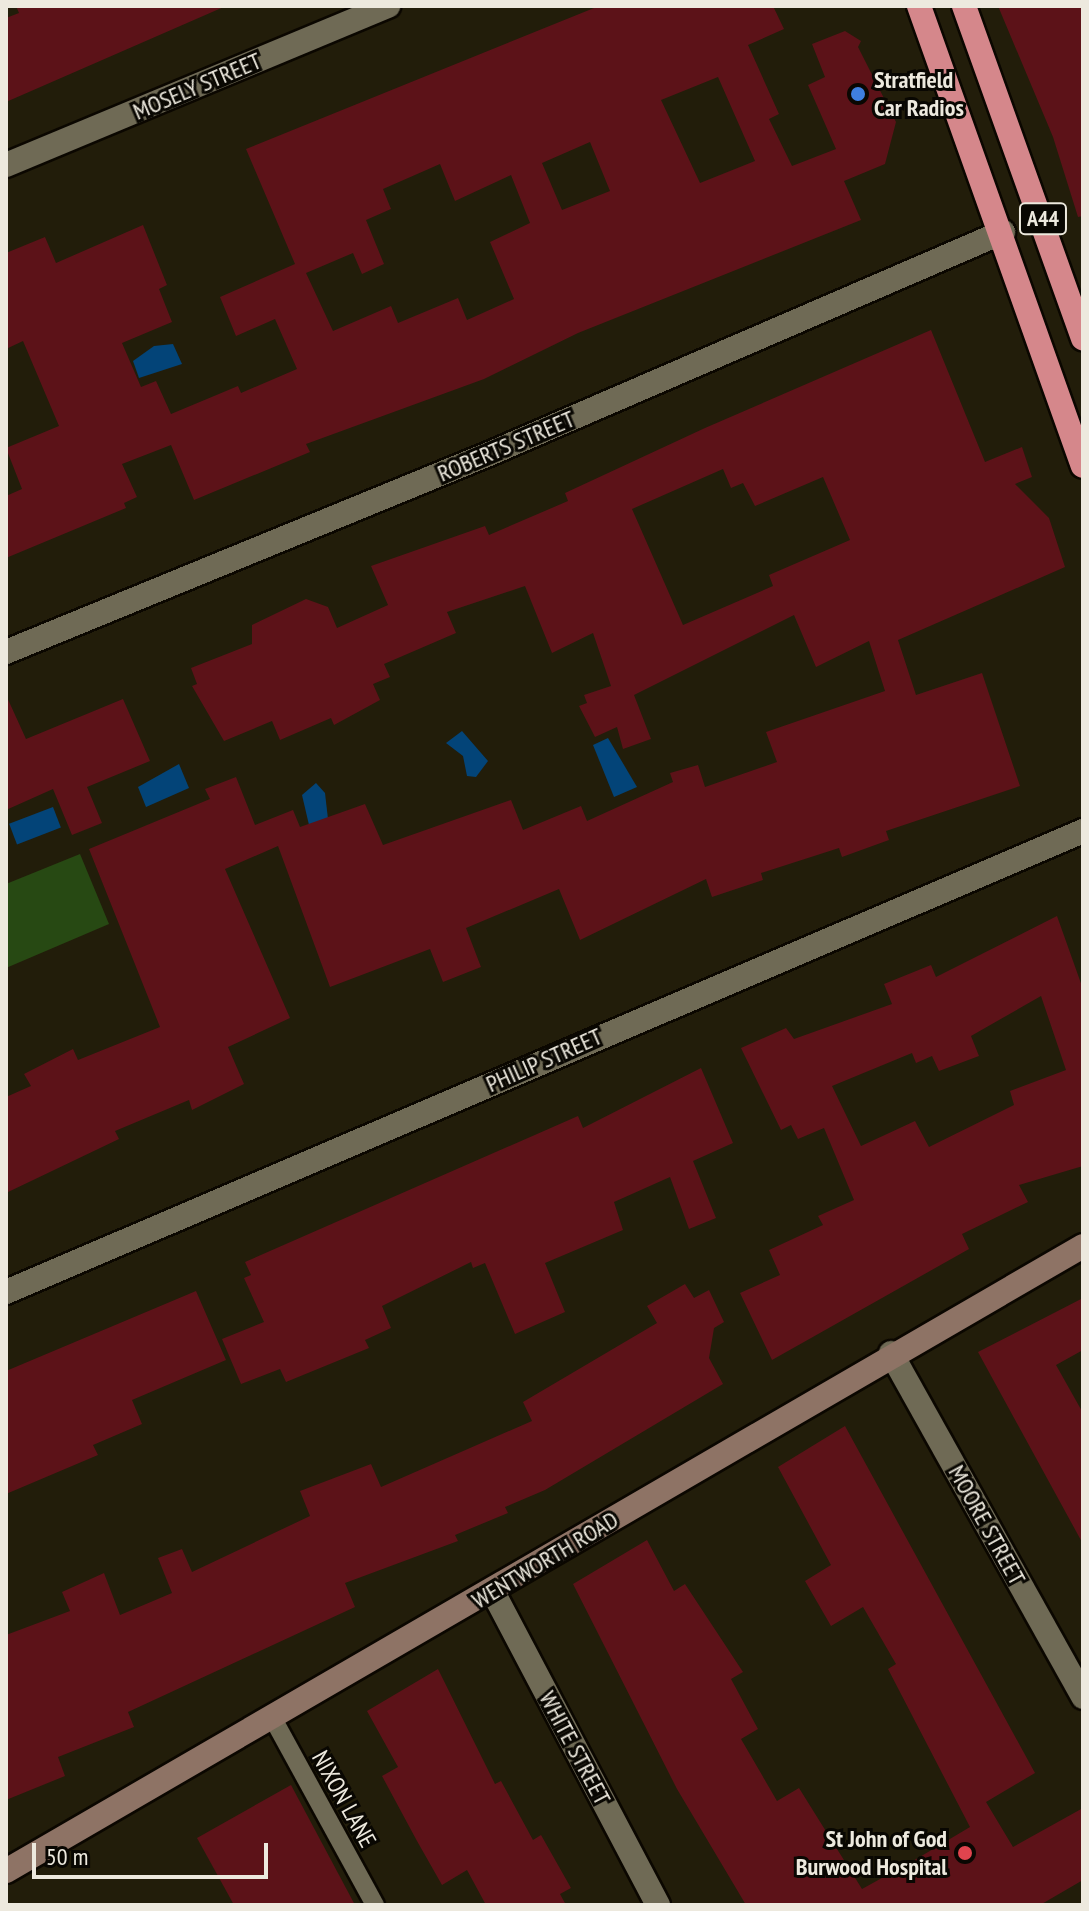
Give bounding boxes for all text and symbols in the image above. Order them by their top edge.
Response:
street label: MOSELY STREET [128,46,266,126]
place label: Stratfield Car Radios [874,66,964,122]
marker: Stratfield Car Radios [849,85,867,103]
road number: A44 [1017,201,1069,237]
street label: ROBERTS STREET [433,404,579,488]
street label: PHILIP STREET [481,1022,607,1098]
street label: MOORE STREET [942,1460,1032,1590]
street label: WENTWORTH ROAD [467,1505,623,1615]
street label: WHITE STREET [533,1686,617,1810]
street label: NIXON LANE [306,1746,382,1852]
place label: St John of God Burwood Hospital [796,1825,947,1881]
scale bar [36,1827,272,1877]
text: 50 m [46,1841,88,1872]
marker: St John of God Burwood Hospital [954,1842,976,1864]

